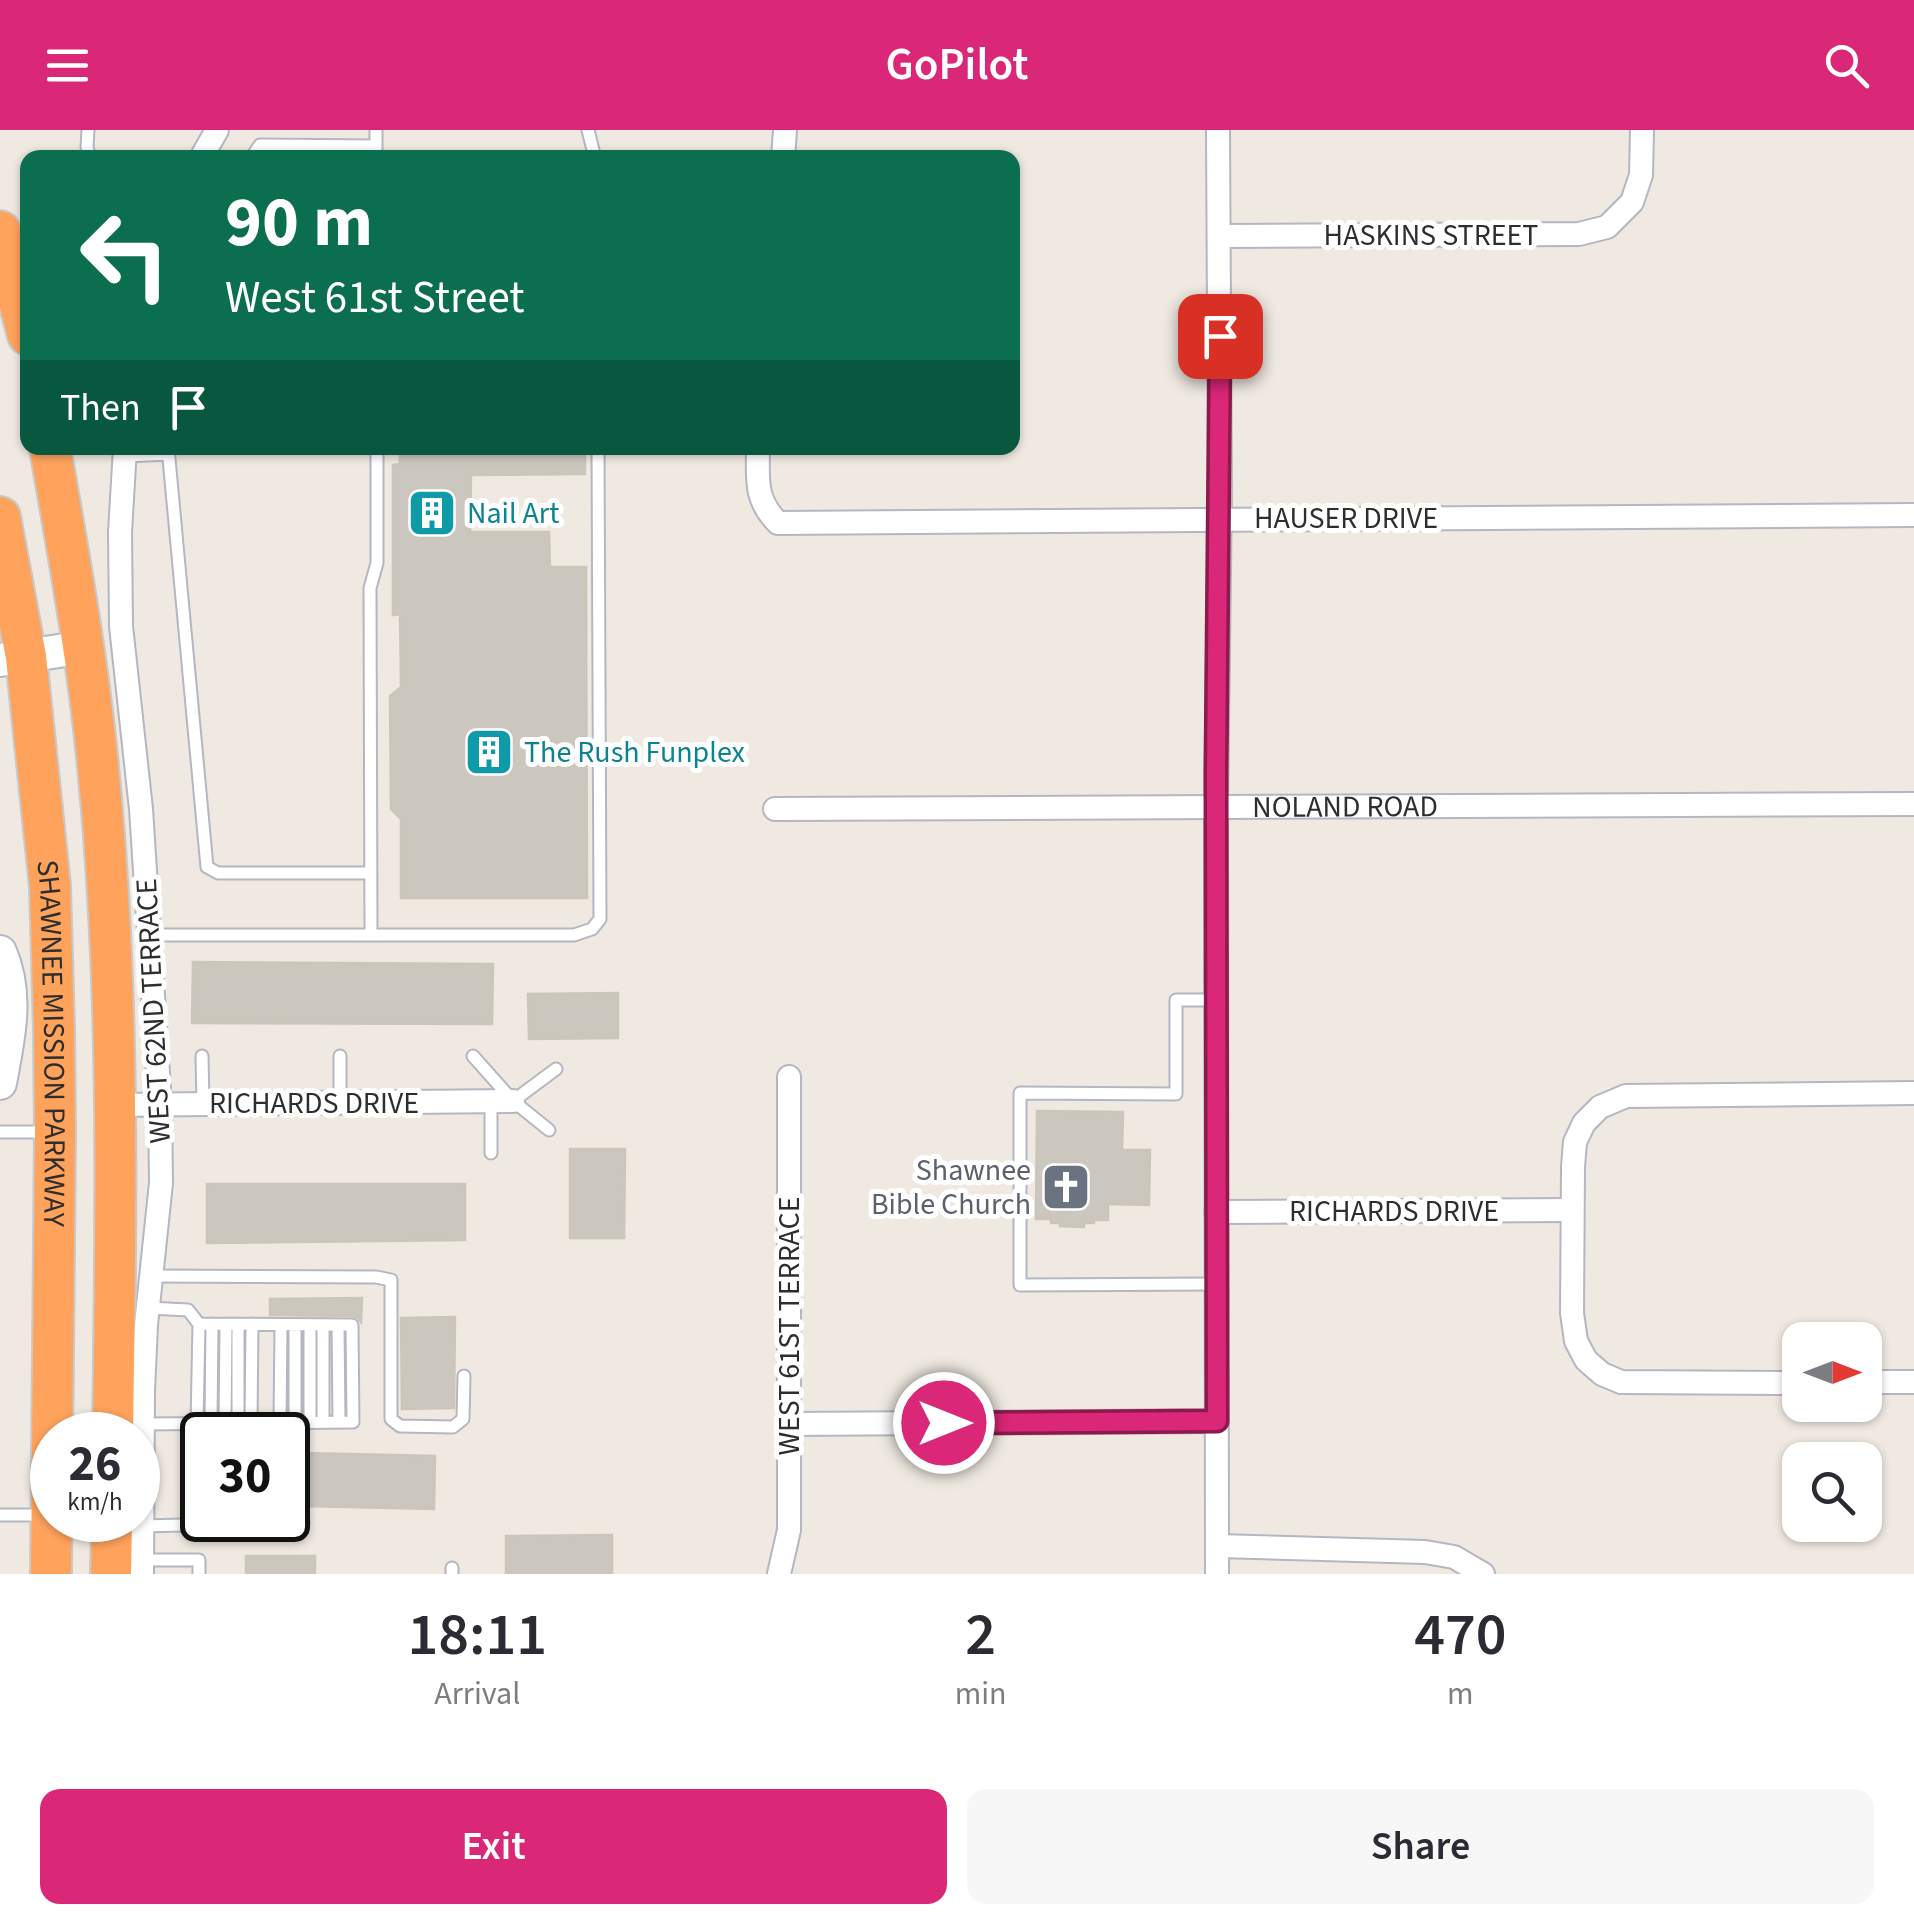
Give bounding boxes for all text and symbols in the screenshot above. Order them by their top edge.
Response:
text: GoPilot [885,33,1029,97]
icon: menu [40,38,95,93]
icon: search [1819,38,1874,93]
text: 90 m [225,173,373,273]
icon: left [60,190,190,320]
street label: HASKINS STREET [1324,214,1538,257]
text: West 61st Street [225,266,525,330]
pin [1178,294,1263,379]
icon: arrive [1193,309,1248,364]
icon: arrive [161,380,216,435]
text: Then [60,381,141,435]
building icon: Nail Art [406,487,458,539]
place label: Nail Art [467,492,559,535]
street label: HAUSER DRIVE [1254,497,1438,540]
building icon: The Rush Funplex [463,726,515,778]
place label: The Rush Funplex [524,731,745,774]
street label: NOLAND ROAD [1252,785,1438,829]
street label: SHAWNEE MISSION PARKWAY [25,858,76,1228]
street label: WEST 62ND TERRACE [125,877,182,1145]
street label: RICHARDS DRIVE [209,1082,419,1125]
place label: Shawnee Bible Church [871,1149,1031,1226]
church icon: Shawnee Bible Church [1040,1161,1092,1213]
street label: RICHARDS DRIVE [1289,1190,1499,1233]
street label: WEST 61ST TERRACE [768,1196,811,1456]
north arrow [1782,1322,1882,1422]
map controls [1782,1322,1882,1542]
position arrow [892,1371,996,1475]
speed limit sign: 30 [180,1412,310,1542]
text: 26 [69,1429,121,1500]
button: search [1782,1442,1882,1542]
text: km/h [67,1484,123,1520]
text: 18:11 [408,1593,547,1678]
text: 2 [965,1593,996,1678]
text: 470 [1414,1593,1506,1678]
text: Arrival [434,1671,520,1717]
text: min [955,1671,1007,1717]
text: m [1447,1671,1474,1717]
button: Exit [40,1789,947,1904]
button: Share [967,1789,1874,1904]

